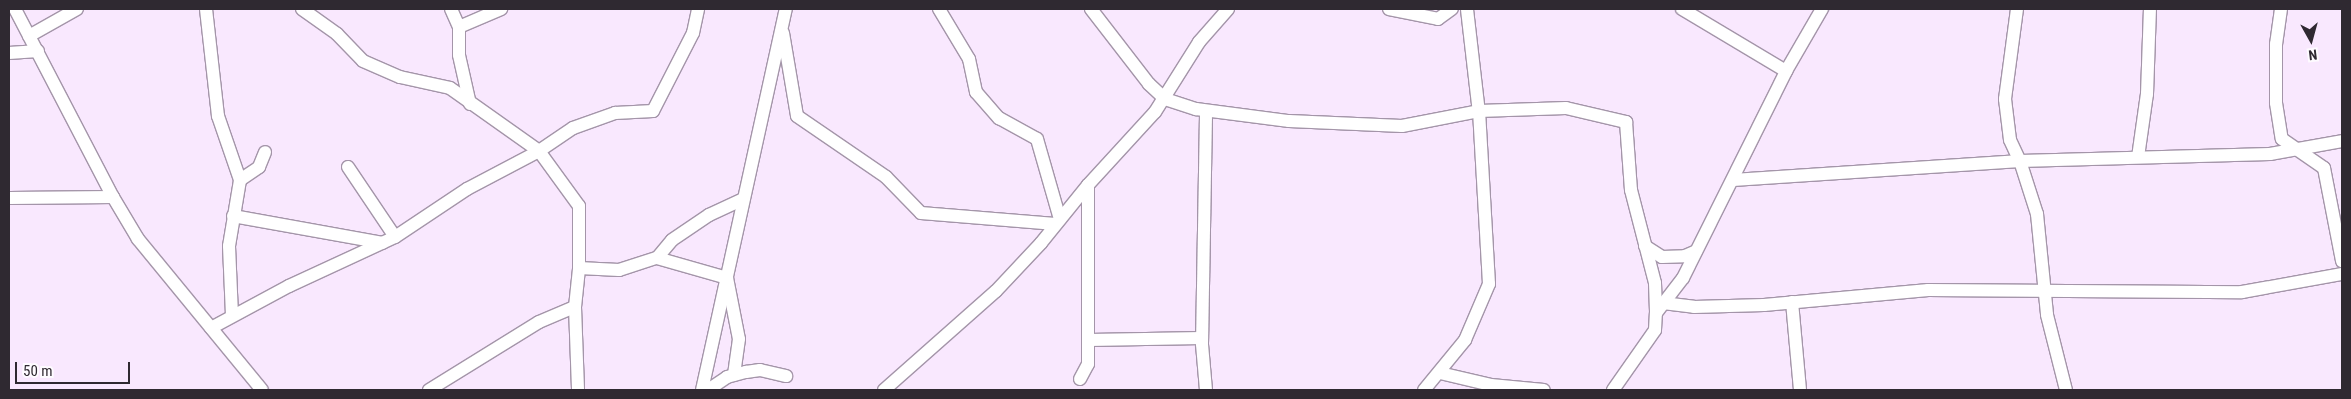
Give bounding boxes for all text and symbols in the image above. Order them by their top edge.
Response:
north arrow [2286,15,2336,65]
text: N [2308,46,2318,63]
scale bar [18,352,132,384]
text: 50 m [23,362,53,380]

